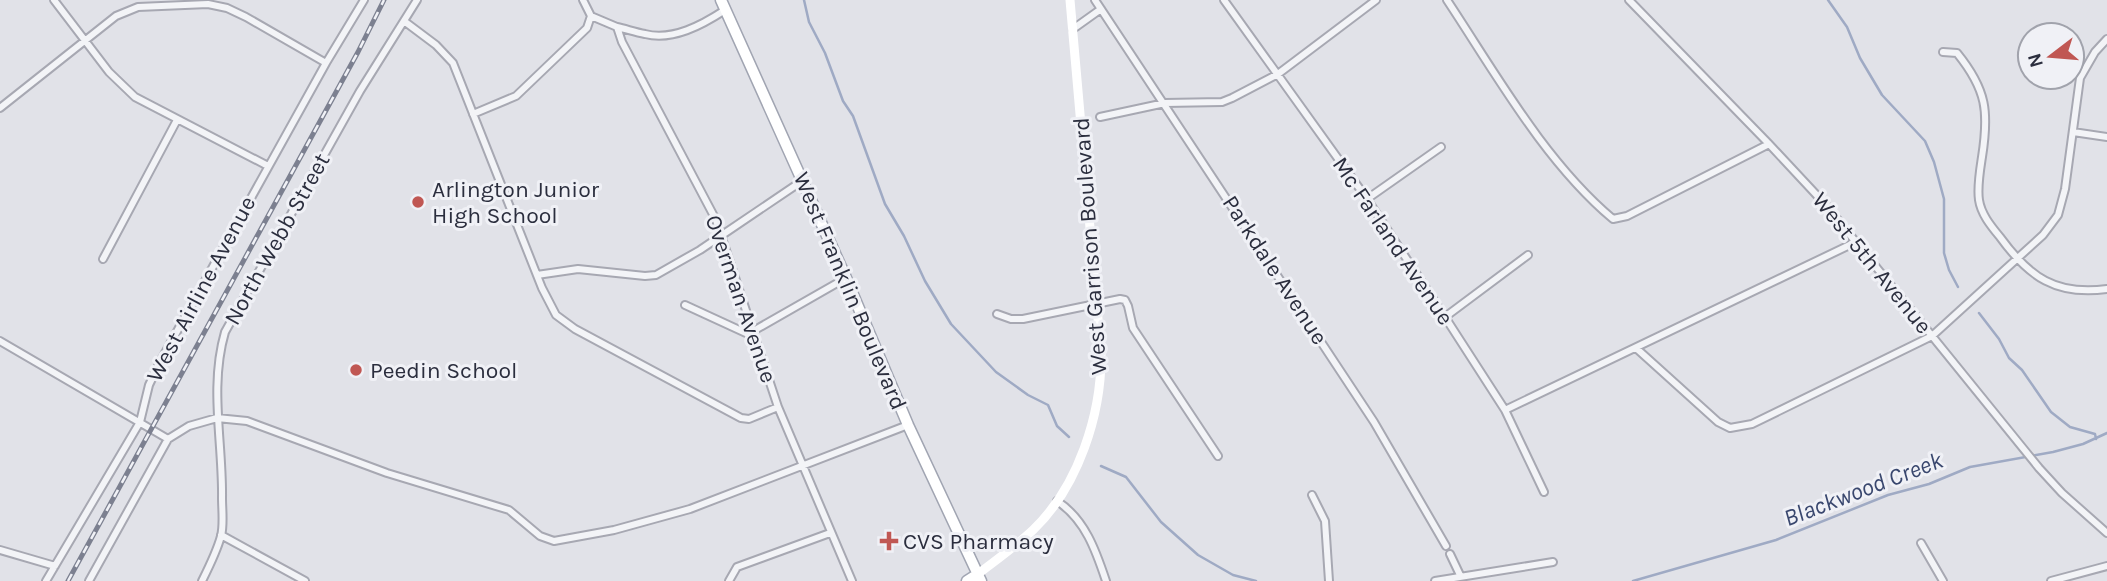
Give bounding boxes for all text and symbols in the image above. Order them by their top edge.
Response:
north arrow [2016,21,2086,91]
text: N [2023,51,2048,70]
street label: West Garrison Boulevard [1068,116,1112,376]
street label: North Webb Street [219,148,336,330]
street label: Mc Farland Avenue [1327,152,1459,330]
street label: West Franklin Boulevard [788,168,912,414]
place label: Arlington Junior High School [432,176,600,229]
street label: West 5th Avenue [1807,187,1937,339]
street label: Parkdale Avenue [1217,190,1333,350]
street label: West Airline Avenue [141,192,261,386]
marker: Arlington Junior High School [410,194,426,210]
street label: Overman Avenue [700,212,782,386]
place label: Peedin School [370,357,517,384]
marker: Peedin School [348,362,364,378]
water label: Blackwood Creek [1780,446,1947,532]
place label: CVS Pharmacy [903,528,1054,555]
marker: CVS Pharmacy [881,533,897,549]

